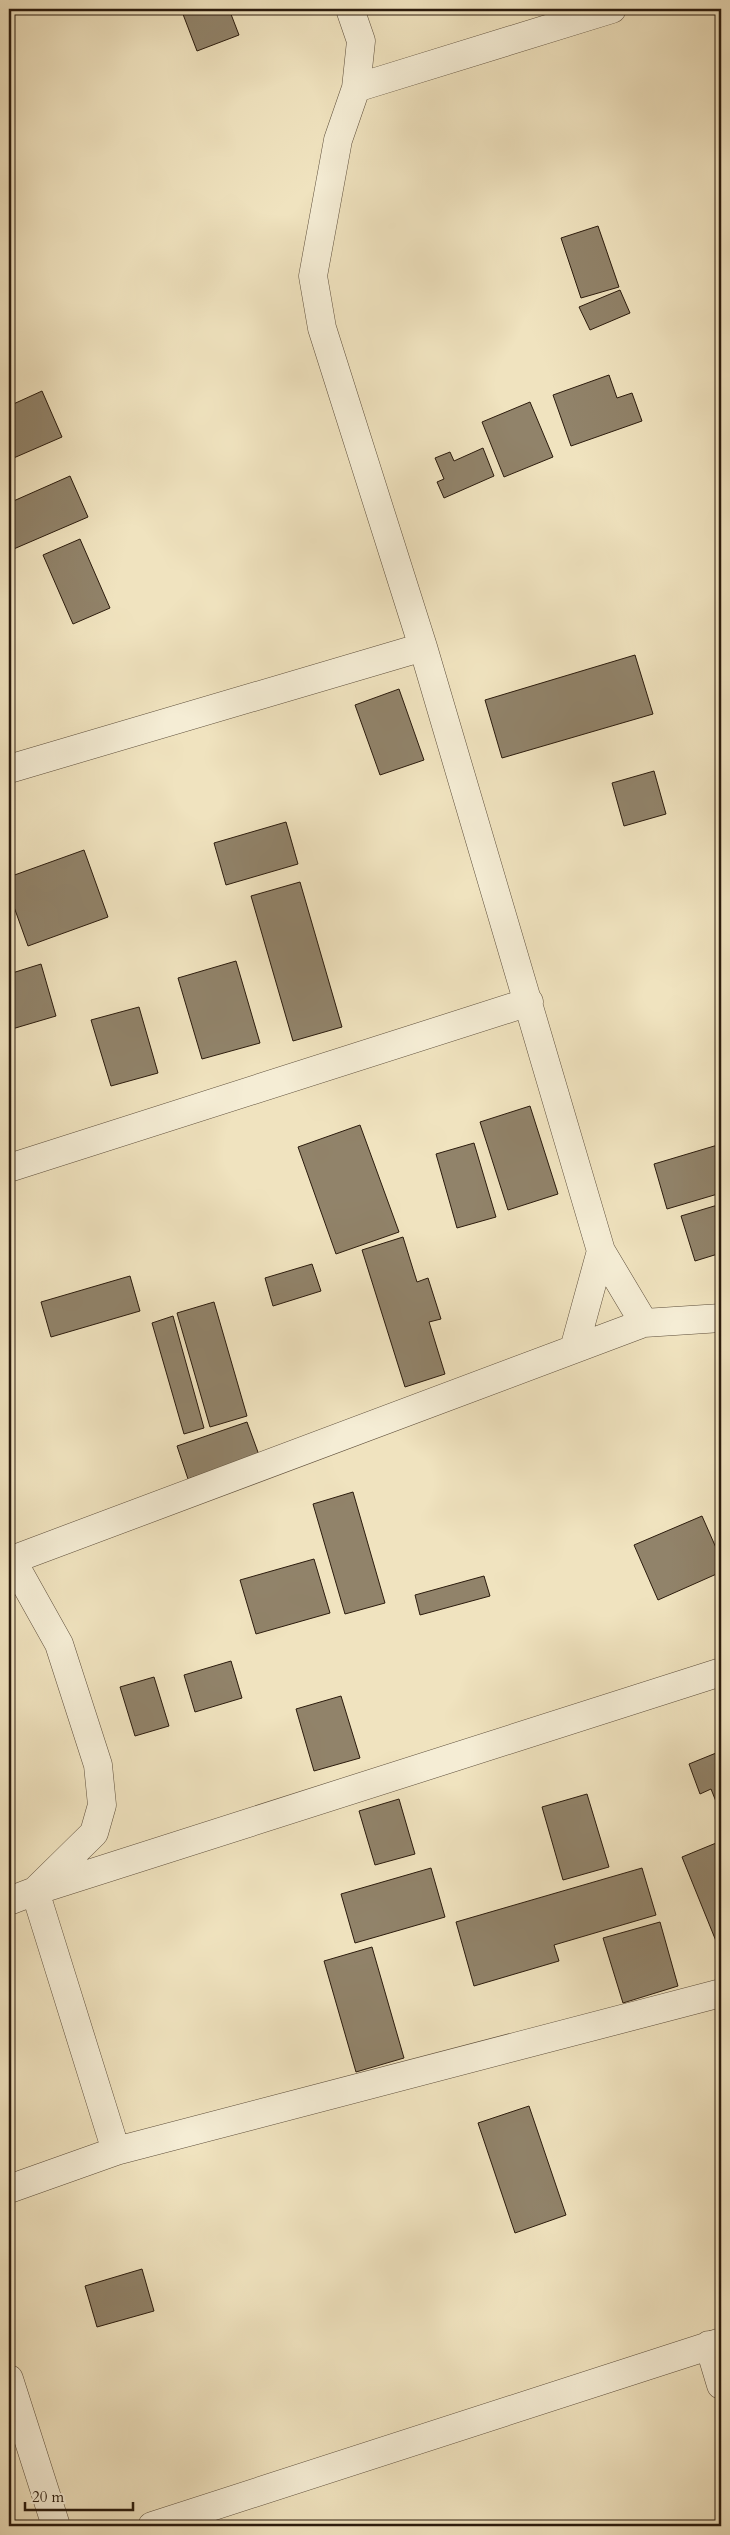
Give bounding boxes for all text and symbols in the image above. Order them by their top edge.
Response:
scale bar [25,2480,132,2512]
text: 20 m [32,2487,64,2507]

